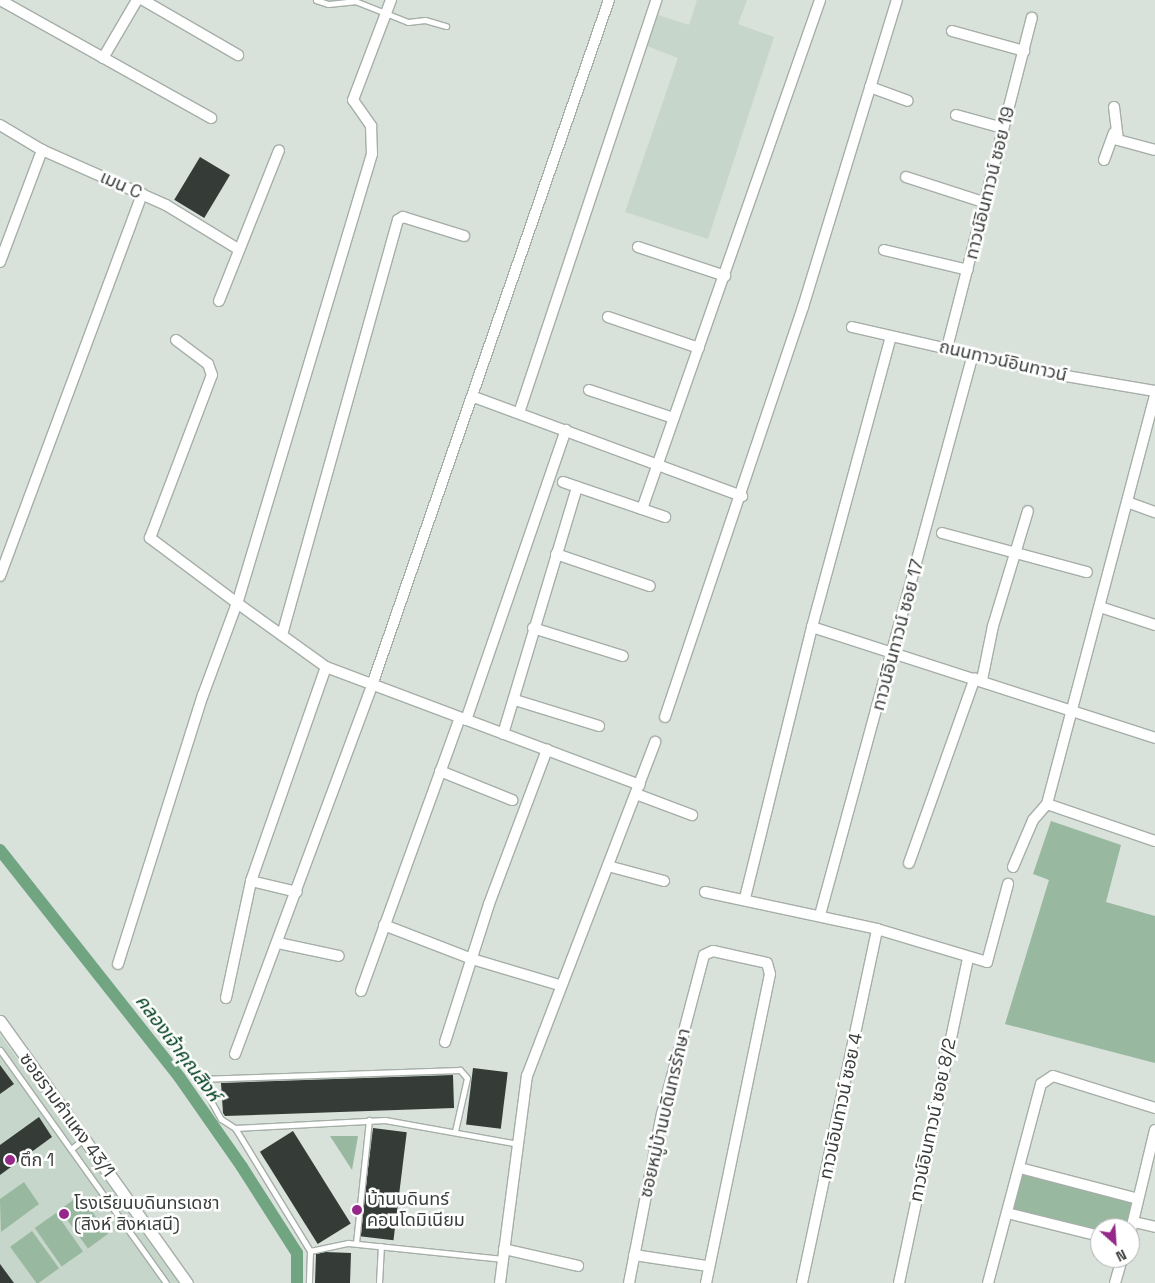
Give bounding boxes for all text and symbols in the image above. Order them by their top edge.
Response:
street label: ทาวน์อินทาวน์ ซอย 19 [961,104,1019,262]
street label: เมน C [97,166,145,204]
street label: ถนนทาวน์อินทาวน์ [937,336,1069,386]
street label: ทาวน์อินทาวน์ ซอย 17 [867,557,929,713]
water label: คลองเจ้าคุณสิงห์ [130,990,226,1106]
street label: ซอยหมู่บ้านบดินทรรักษา [635,1026,695,1200]
street label: ทาวน์อินทาวน์ ซอย 4 [815,1031,867,1181]
street label: ทาวน์อินทาวน์ ซอย 8/2 [905,1036,961,1204]
street label: ซอยรามคำแหง 43/1 [15,1049,119,1181]
place label: ตึก 1 [20,1149,54,1171]
marker: ตึก 1 [4,1154,16,1166]
place label: บ้านบดินทร์ คอนโดมิเนียม [367,1189,465,1232]
place label: โรงเรียนบดินทรเดชา (สิงห์ สิงหเสนี) [74,1193,220,1236]
marker: บ้านบดินทร์ คอนโดมิเนียม [351,1204,363,1216]
marker: โรงเรียนบดินทรเดชา (สิงห์ สิงหเสนี) [58,1208,70,1220]
north arrow [1090,1218,1140,1268]
text: N [1113,1245,1129,1266]

